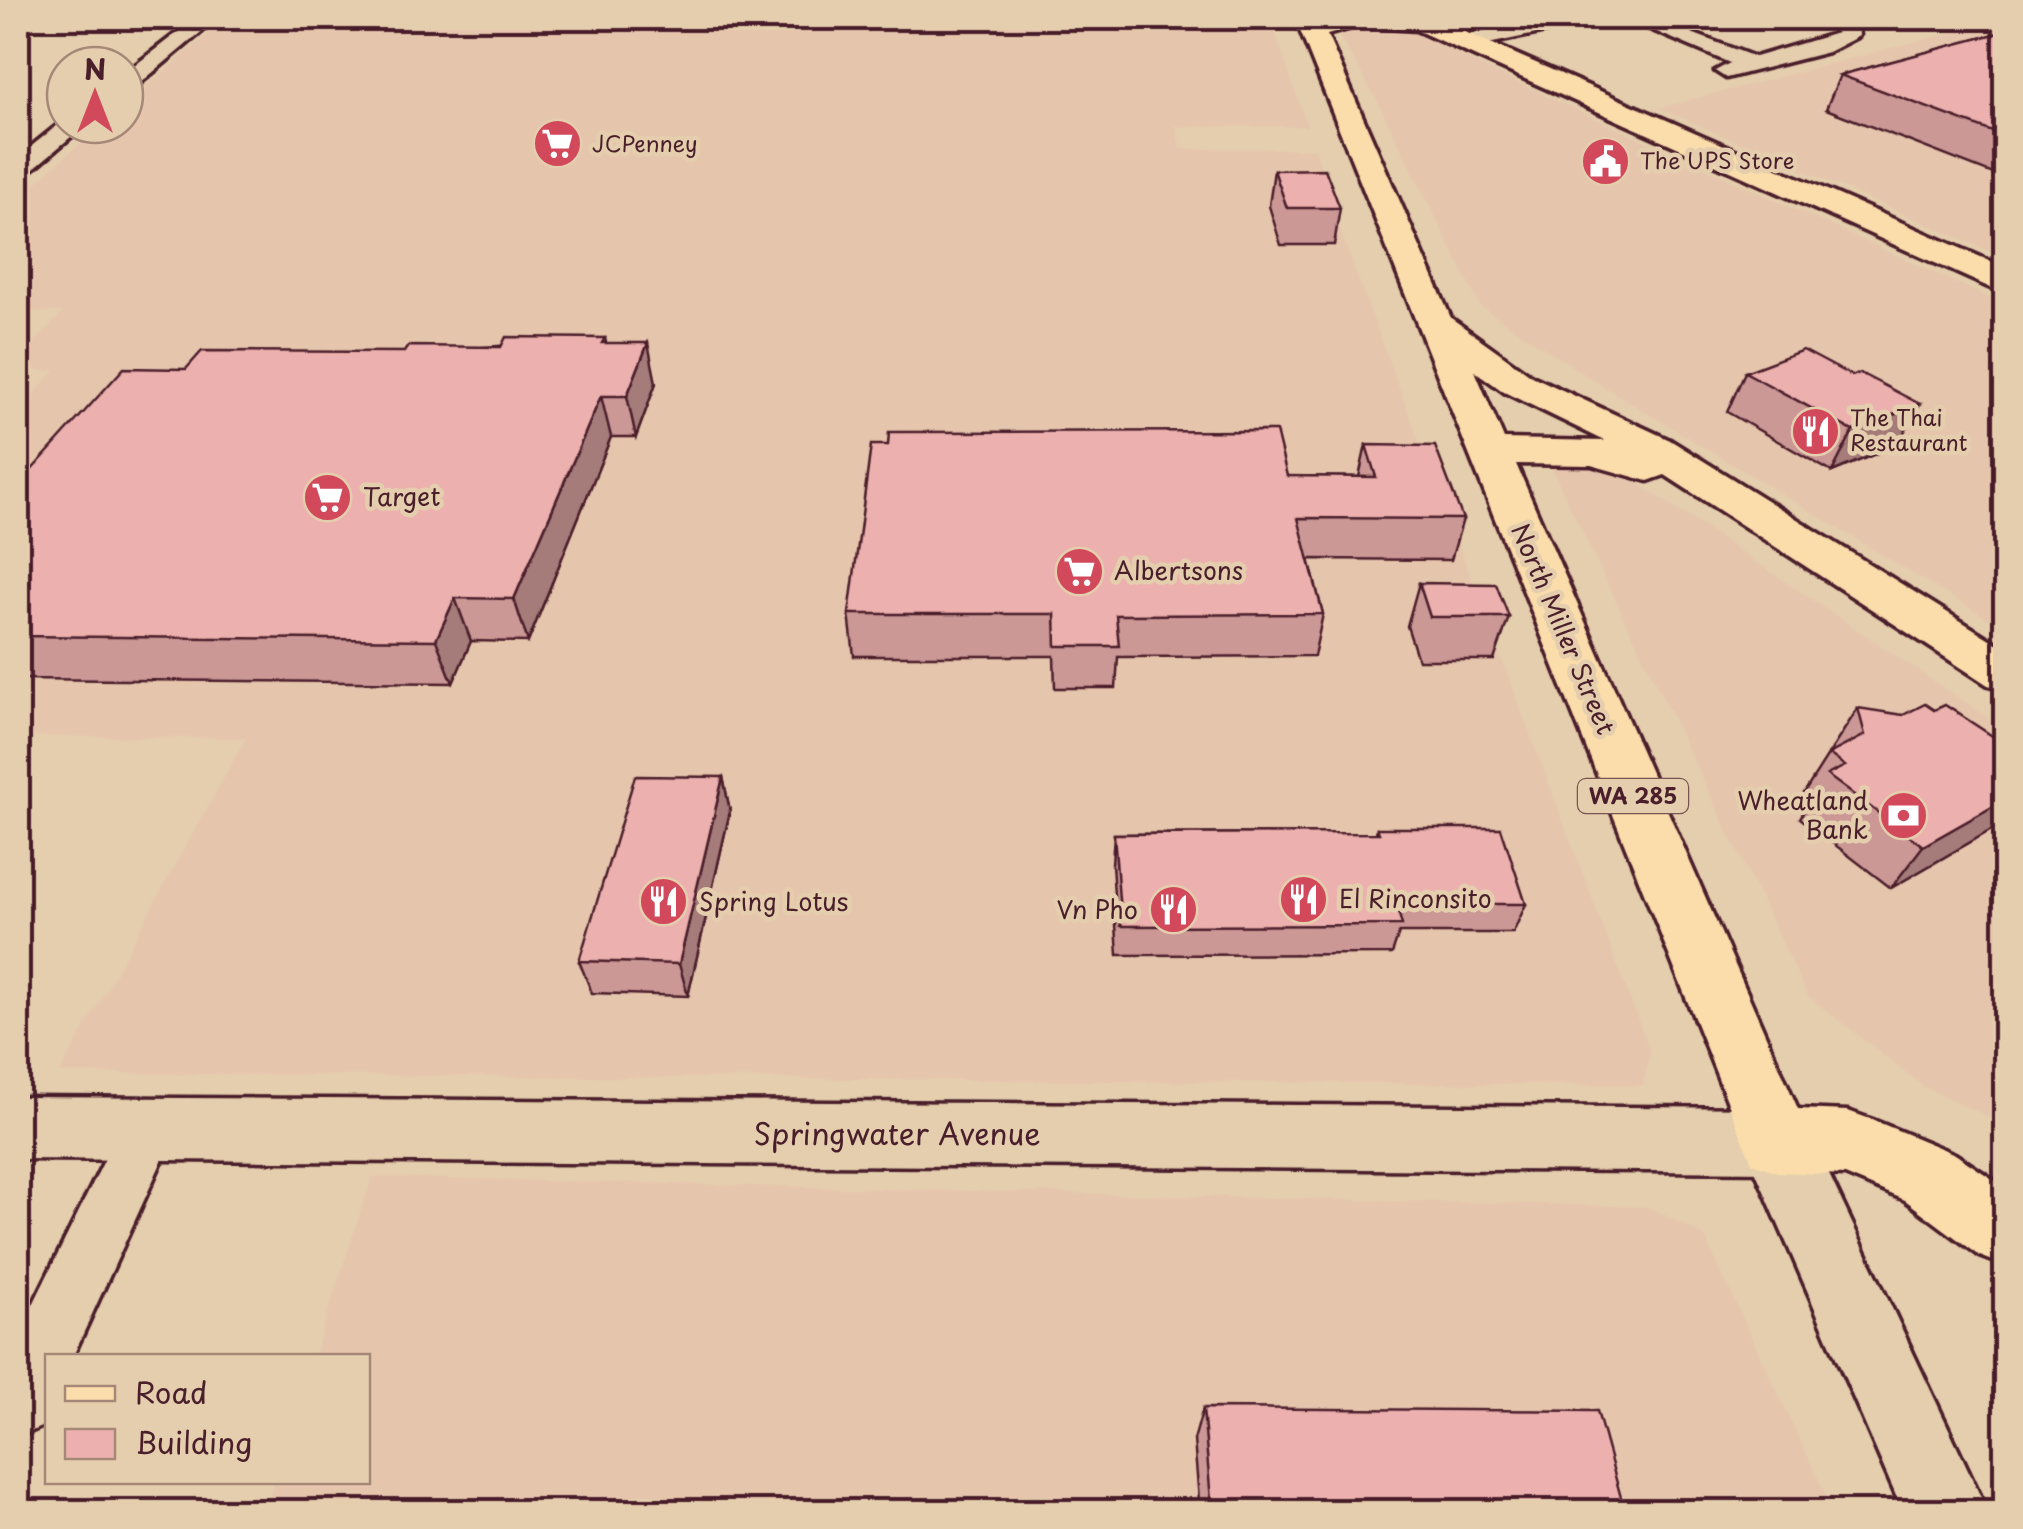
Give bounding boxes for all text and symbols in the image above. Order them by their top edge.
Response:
north arrow [45,45,145,145]
text: N [84,47,106,90]
supermarket icon: JCPenney [531,118,583,170]
place label: JCPenney [592,126,698,159]
public building icon: The UPS Store [1579,135,1631,187]
place label: The UPS Store [1640,143,1794,176]
place label: The Thai Restaurant [1850,400,1968,458]
restaurant icon: The Thai Restaurant [1789,405,1841,457]
supermarket icon: Target [302,471,354,523]
place label: Target [363,477,440,515]
street label: North Miller Street [1502,517,1626,740]
supermarket icon: Albertsons [1053,545,1105,597]
place label: Albertsons [1114,551,1243,589]
road number: WA 285 [1578,779,1688,813]
place label: Wheatland Bank [1737,781,1868,848]
bank icon: Wheatland Bank [1877,789,1929,841]
restaurant icon: El Rinconsito [1278,873,1330,925]
restaurant icon: Spring Lotus [638,876,690,928]
place label: El Rinconsito [1339,879,1492,917]
place label: Spring Lotus [699,882,848,920]
restaurant icon: Vn Pho [1147,884,1199,936]
place label: Vn Pho [1057,890,1138,928]
street label: Springwater Avenue [753,1110,1041,1155]
legend [45,1354,370,1484]
text: Road [135,1369,208,1414]
text: Building [135,1419,252,1464]

